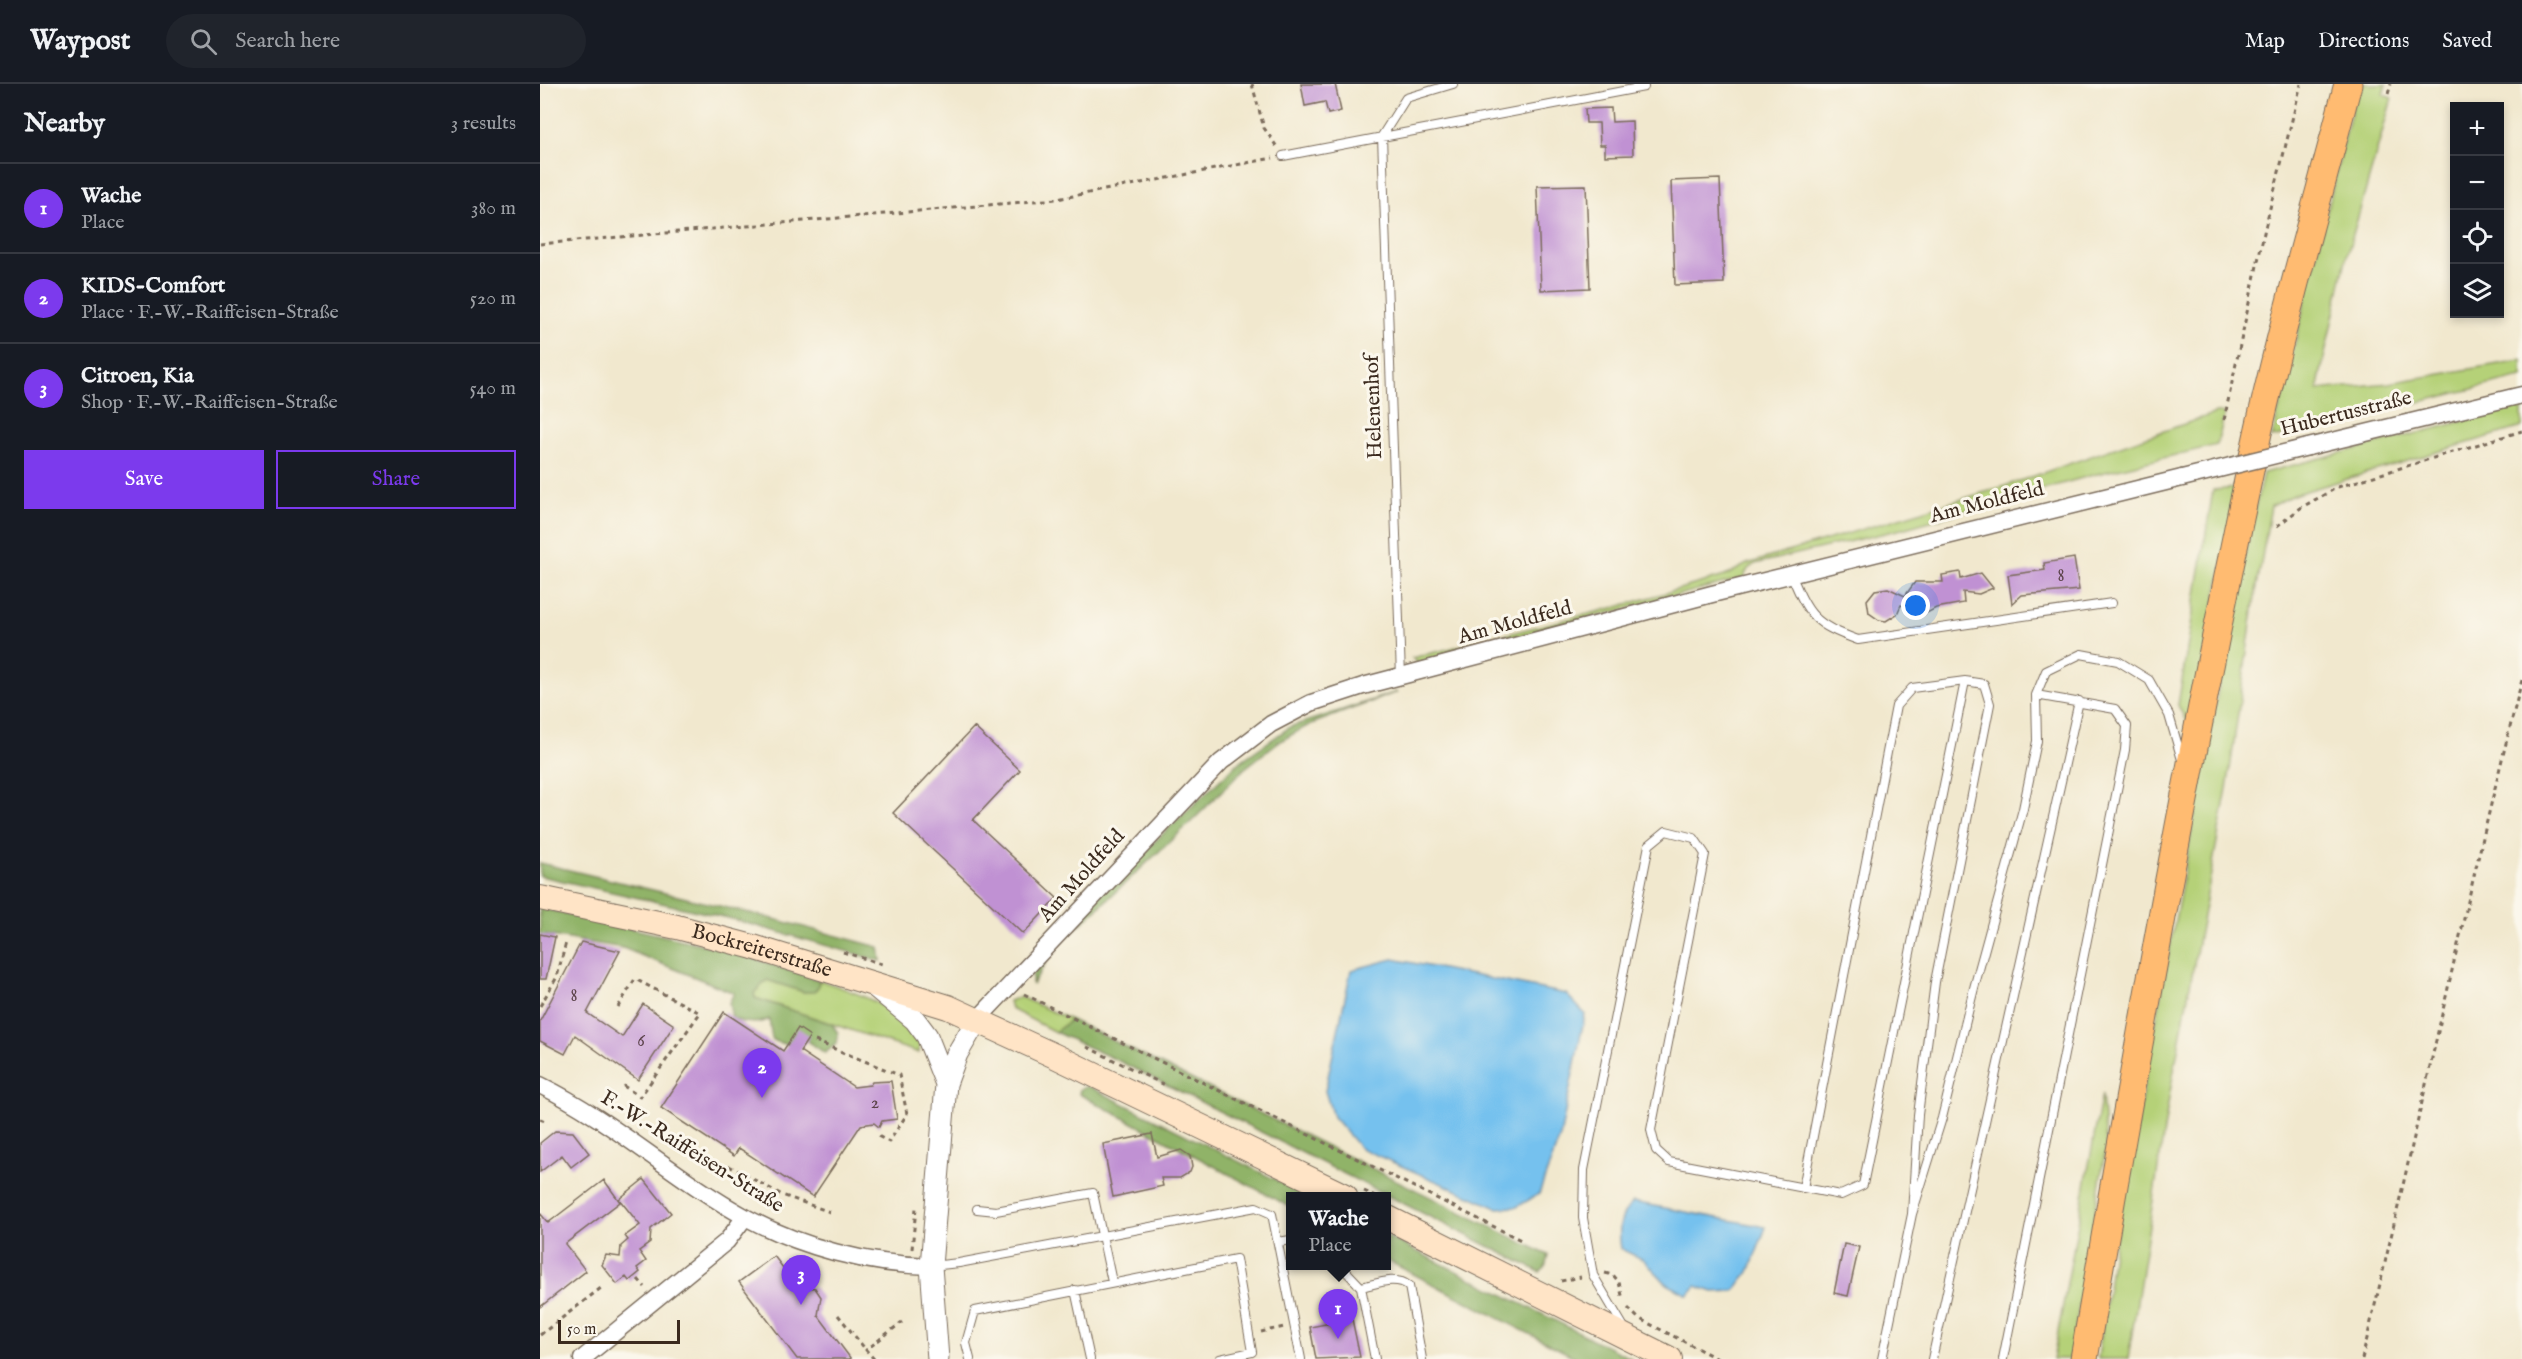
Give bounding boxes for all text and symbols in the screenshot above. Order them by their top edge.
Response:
search box [166,14,586,68]
text: Waypost [30,24,130,59]
icon: search [187,25,220,58]
text: Search here [235,27,340,55]
text: Map [2245,28,2285,55]
text: Directions [2318,28,2409,55]
text: Saved [2442,28,2492,55]
map controls [2450,102,2504,318]
button: + [2450,102,2504,156]
text: Nearby [24,107,105,140]
text: 3 results [451,111,516,136]
button: − [2450,156,2504,210]
text: Wache [81,182,141,210]
text: 1 [40,196,47,221]
text: 380 m [471,196,516,221]
text: Place [81,210,124,235]
button: locate [2450,210,2504,264]
button: layers [2450,264,2504,318]
text: KIDS-Comfort [81,272,225,300]
text: 2 [39,286,48,311]
text: 520 m [470,286,516,311]
text: Place · F.-W.-Raiffeisen-Straße [81,300,339,325]
street label: Helenenhof [1359,351,1389,460]
text: Citroen, Kia [81,362,194,390]
text: 3 [40,376,47,401]
text: 540 m [469,376,516,401]
street label: Hubertusstraße [2277,385,2415,443]
text: Shop · F.-W.-Raiffeisen-Straße [81,390,338,415]
button: Save [24,450,264,509]
button: Share [276,450,516,509]
street label: Am Moldfeld [1926,476,2048,530]
house number: 8 [2057,565,2065,588]
your location [1901,591,1930,620]
street label: Am Moldfeld [1454,595,1576,651]
street label: Am Moldfeld [1032,823,1132,929]
street label: Bockreiterstraße [689,918,836,984]
house number: 8 [570,985,578,1008]
house number: 6 [637,1030,645,1053]
pin: 2 [742,1048,782,1098]
street label: F.-W.-Raiffeisen-Straße [595,1085,789,1220]
house number: 2 [871,1092,879,1115]
popup [1286,1192,1391,1270]
text: Wache [1308,1205,1369,1233]
text: Place [1308,1233,1352,1258]
pin: 3 [782,1256,820,1305]
pin: 1 [1318,1290,1358,1339]
scale bar [558,1317,680,1344]
text: 50 m [567,1320,596,1340]

